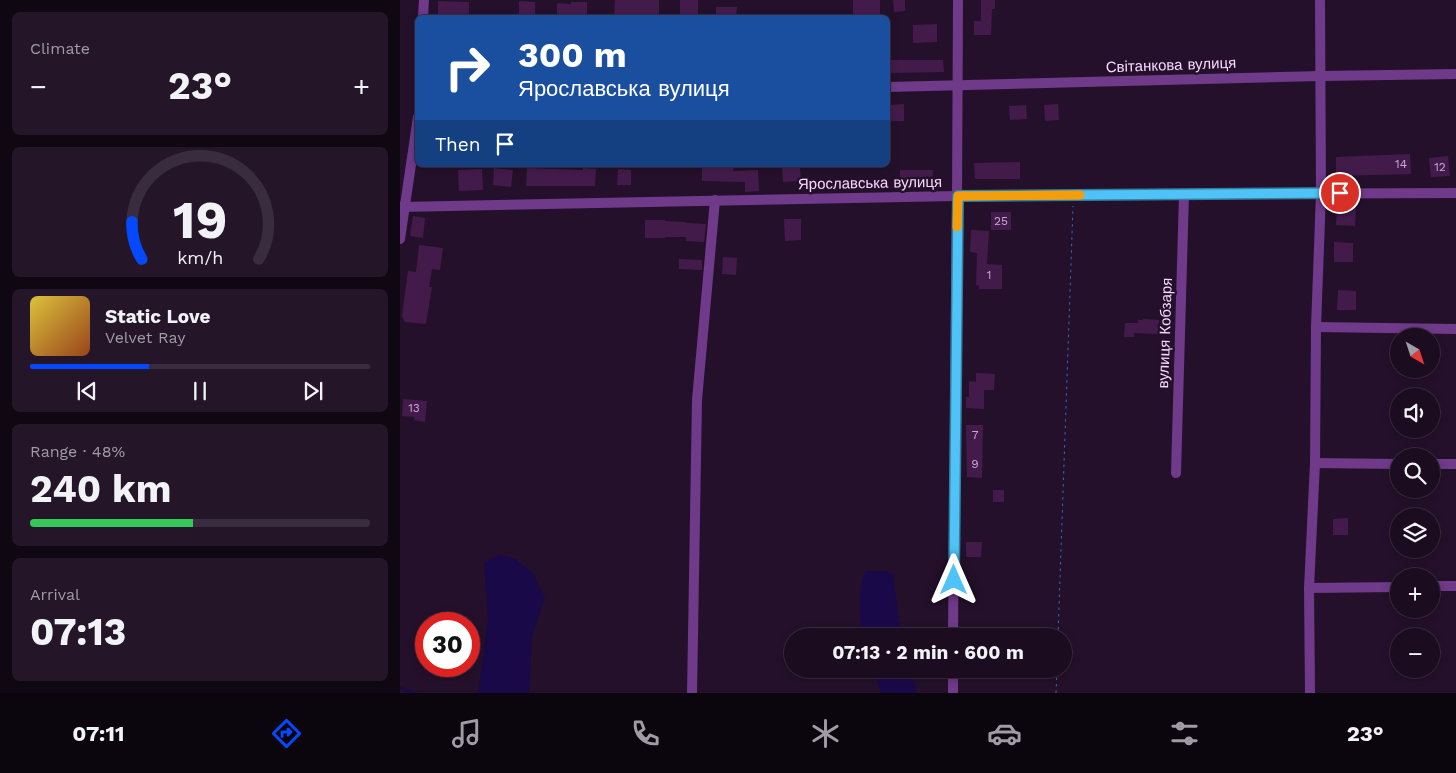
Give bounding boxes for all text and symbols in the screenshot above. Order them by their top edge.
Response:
text: 300 m [518,34,627,76]
icon: right [435,35,500,100]
text: Climate [30,39,90,58]
street label: Світанкова вулиця [1105,54,1237,76]
text: 23° [168,64,232,108]
text: − [30,70,47,103]
text: + [353,70,370,103]
text: Ярославська вулиця [518,76,730,101]
icon: arrive [491,130,519,158]
text: Then [435,133,481,156]
house number: 14 [1395,157,1407,171]
house number: 12 [1434,160,1446,174]
pin [1319,172,1361,214]
street label: Ярославська вулиця [798,173,942,193]
icon: arrive [1326,179,1354,207]
text: 19 [173,190,227,251]
house number: 25 [994,214,1008,228]
text: km/h [177,247,223,268]
house number: 1 [987,268,991,282]
street label: вулиця Кобзаря [1154,277,1176,389]
text: Static Love [105,305,210,328]
text: Velvet Ray [105,328,185,347]
north arrow [1390,328,1440,378]
map controls [1390,328,1440,678]
icon: previous [73,377,101,405]
icon: pause [186,377,214,405]
icon: next [299,377,327,405]
button: sound [1390,388,1440,438]
house number: 13 [408,401,420,415]
house number: 7 [972,428,979,442]
text: Range · 48% [30,442,125,461]
button: search [1390,448,1440,498]
house number: 9 [971,457,979,471]
text: 240 km [30,467,171,511]
button: layers [1390,508,1440,558]
position arrow [927,553,979,605]
button: + [1390,568,1440,618]
text: Arrival [30,585,80,604]
text: 07:13 [30,610,126,654]
speed limit sign: 30 [415,612,480,677]
button: − [1390,628,1440,678]
text: 07:13 · 2 min · 600 m [832,641,1024,664]
icon: directions [269,716,304,751]
icon: music [449,716,484,751]
icon: phone [628,716,663,751]
icon: climate [808,716,843,751]
icon: car [987,716,1022,751]
icon: filters [1167,716,1202,751]
text: 07:11 [72,721,124,746]
text: 23° [1347,721,1384,746]

